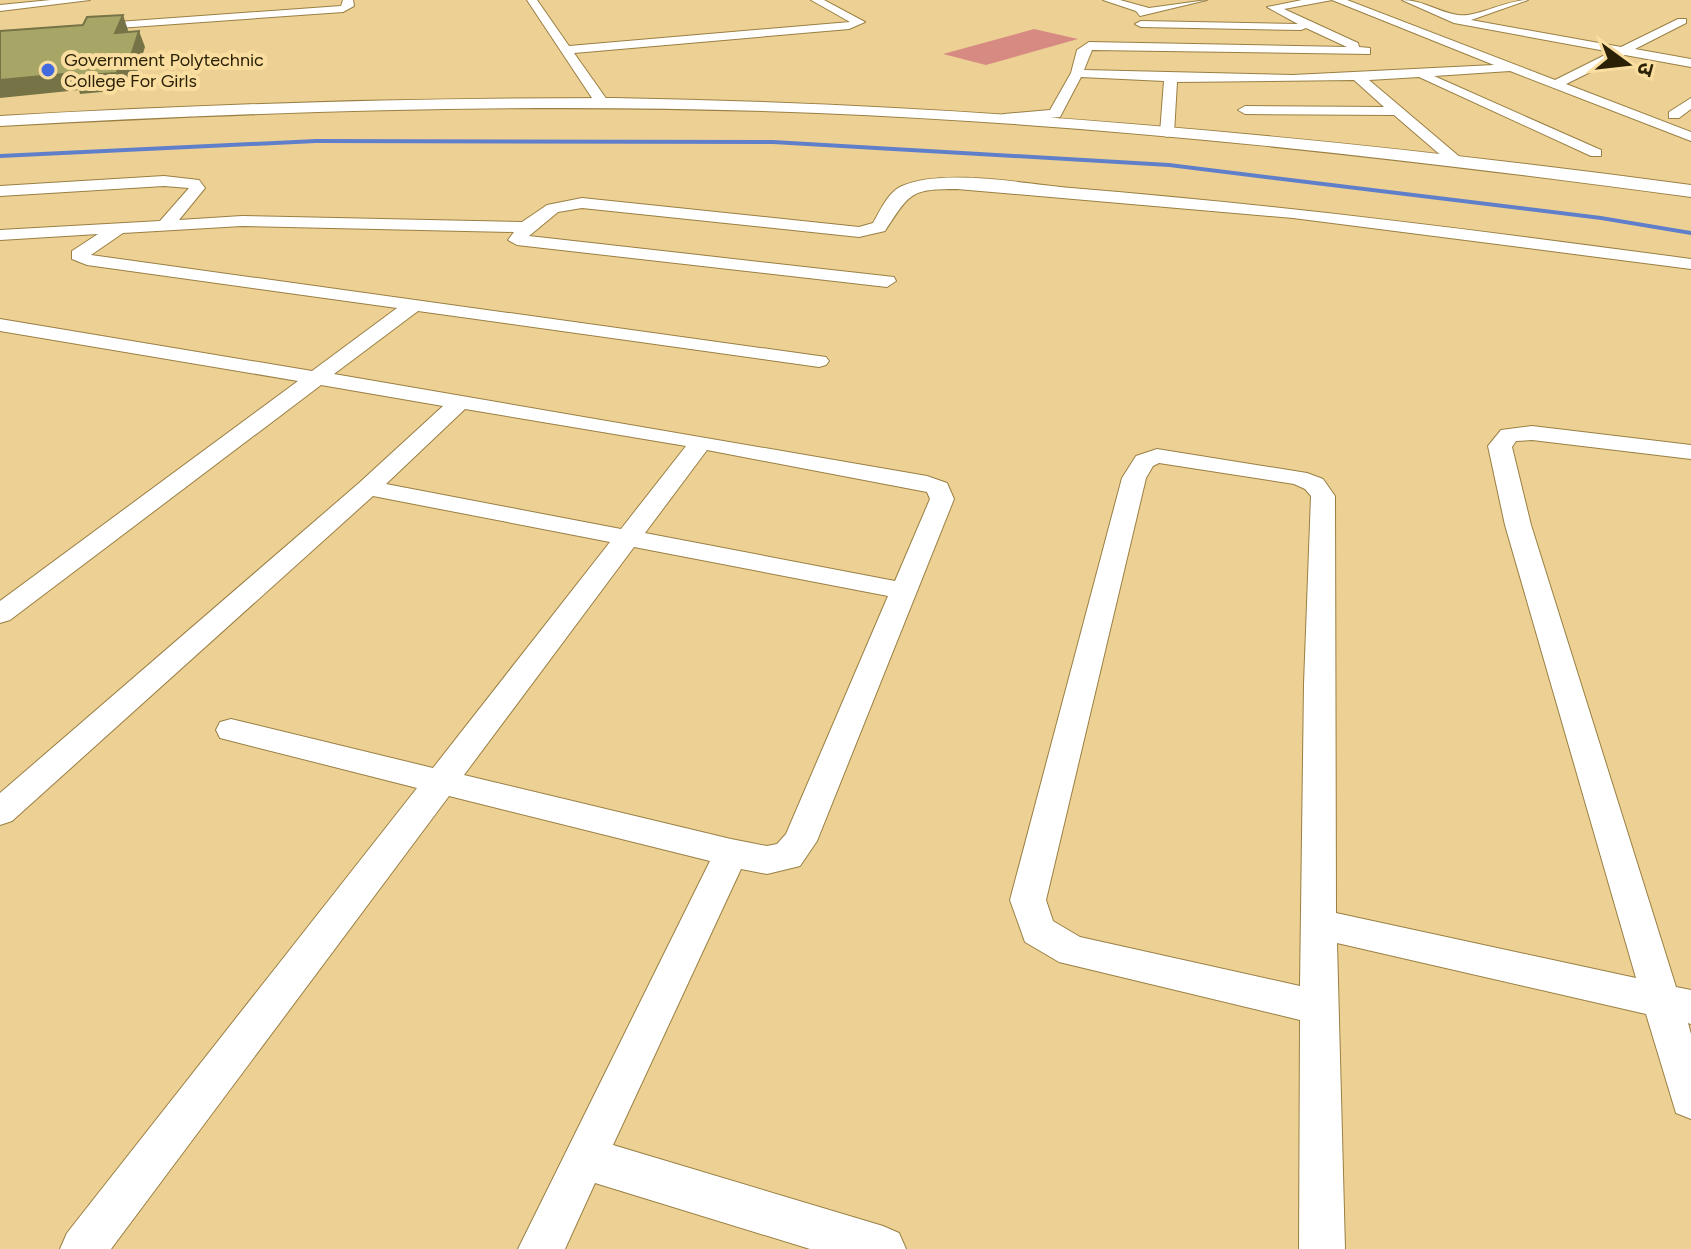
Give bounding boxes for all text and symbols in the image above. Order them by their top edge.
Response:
north arrow [1587,24,1667,104]
place label: Government Polytechnic College For Girls [64,49,264,92]
text: उ [1631,59,1661,80]
marker: Government Polytechnic College For Girls [39,61,57,79]

